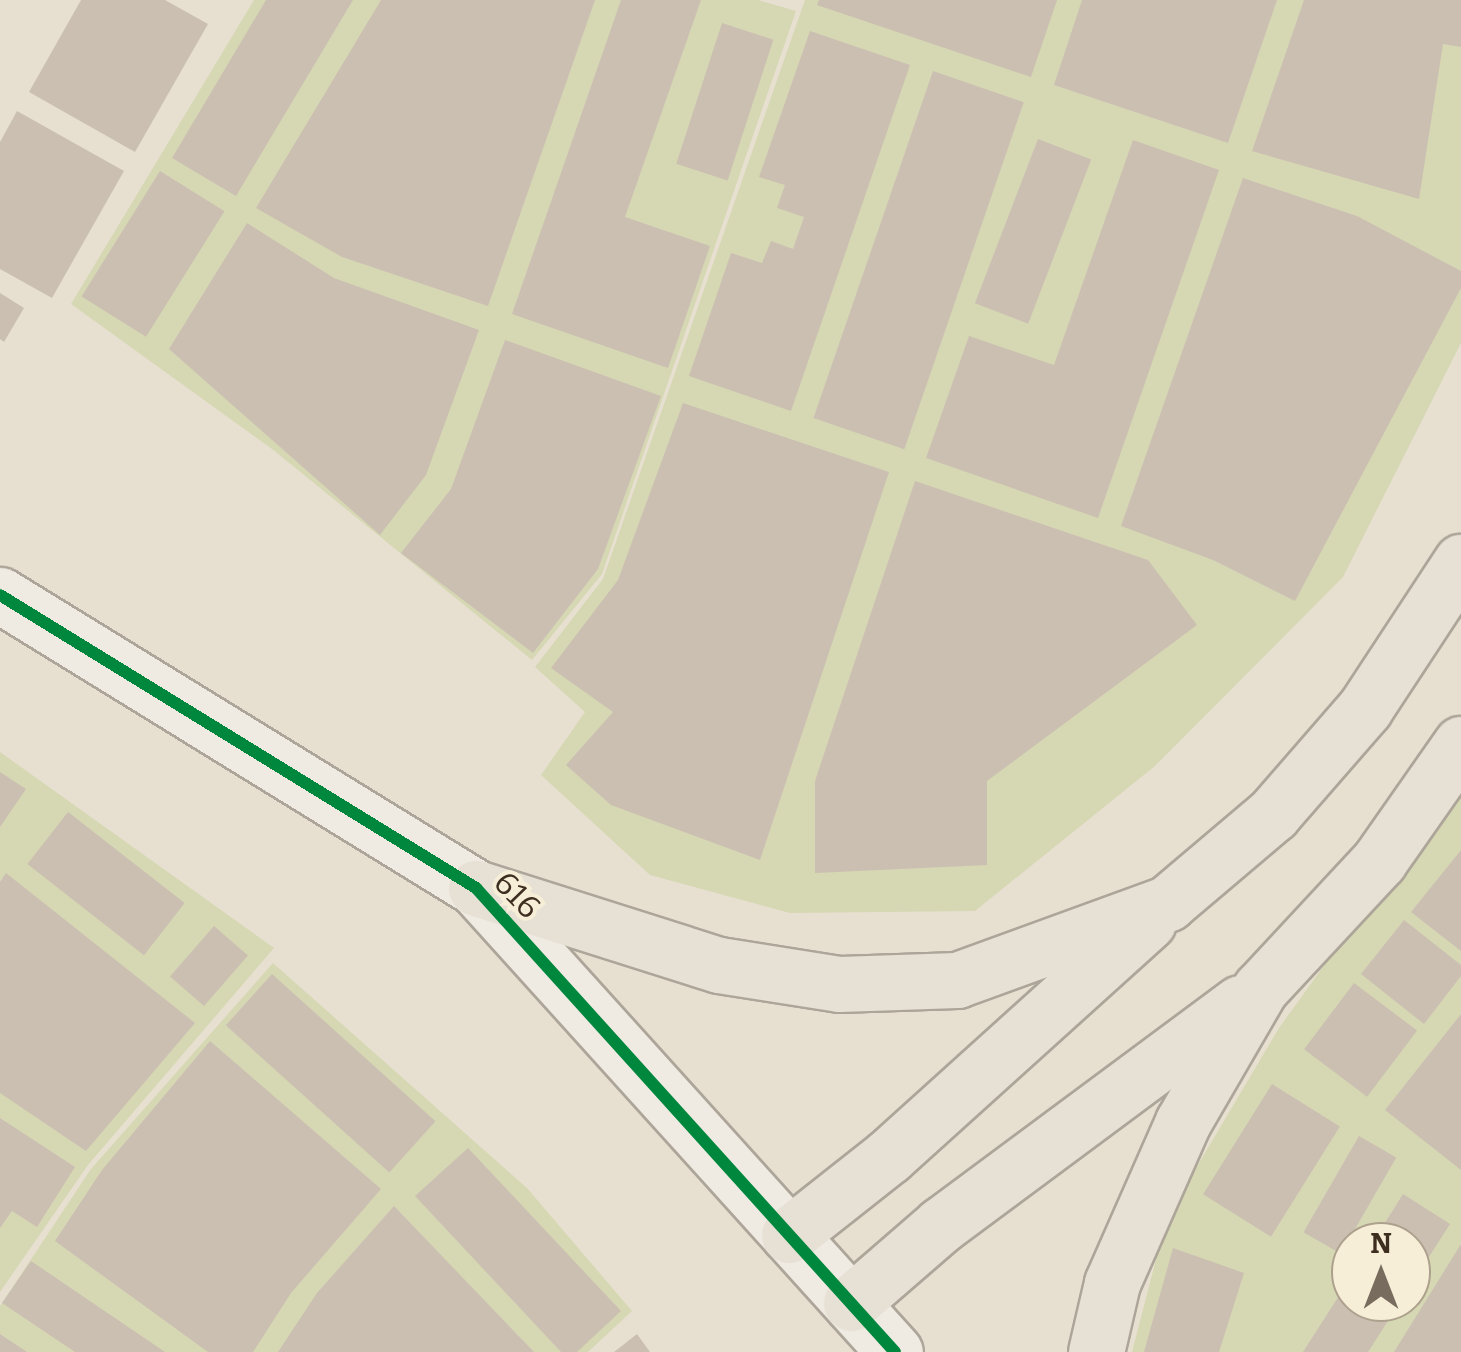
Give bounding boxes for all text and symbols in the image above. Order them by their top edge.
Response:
street label: 616 [486,864,548,926]
north arrow [1331,1222,1431,1322]
text: N [1370,1227,1392,1260]

